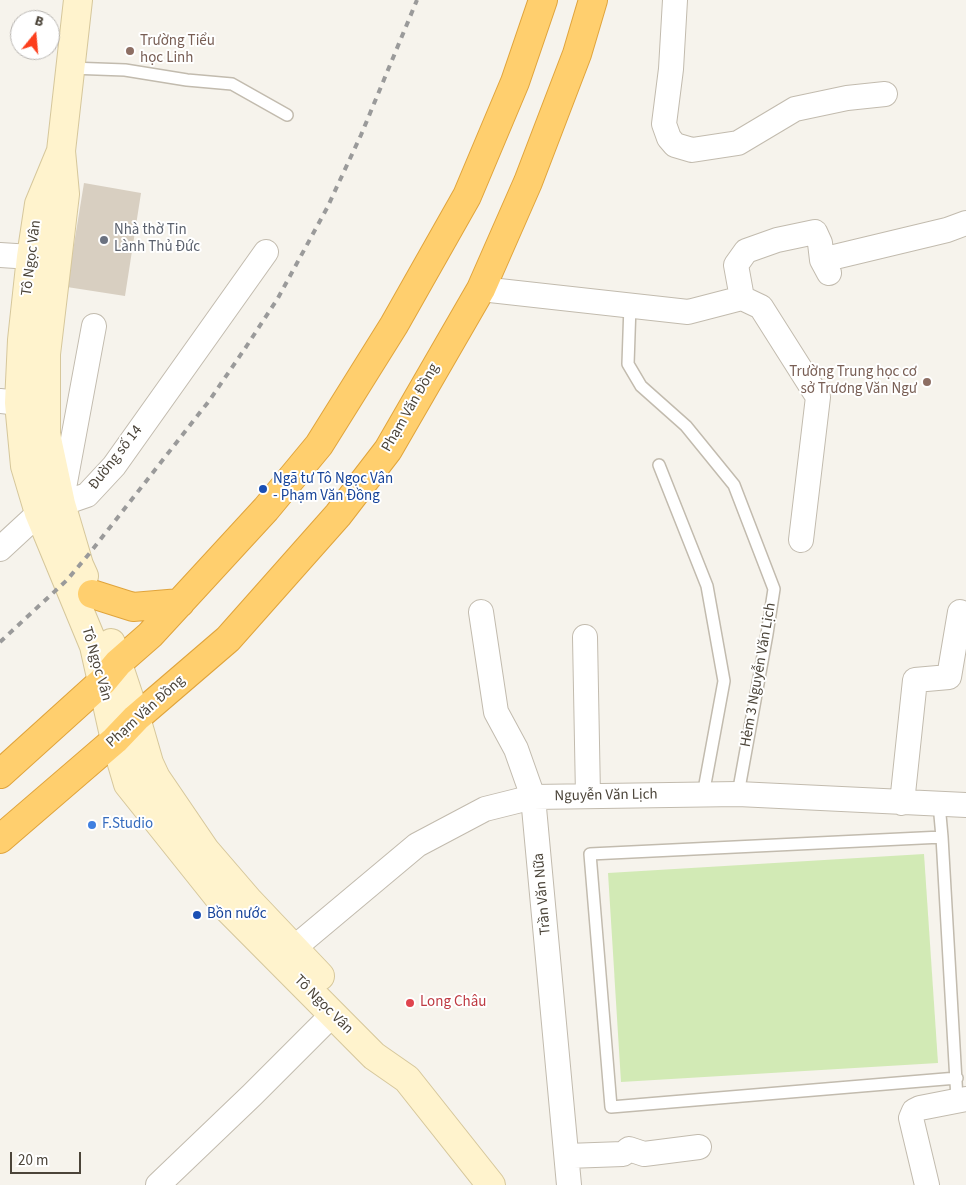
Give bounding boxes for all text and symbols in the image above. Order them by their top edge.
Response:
north arrow [10,10,60,60]
text: B [32,11,46,32]
place label: Trường Tiểu học Linh [140,33,215,68]
marker: Trường Tiểu học Linh [124,45,136,57]
street label: Tô Ngọc Vân [18,219,46,297]
place label: Nhà thờ Tin Lành Thủ Đức [114,222,200,257]
marker: Nhà thờ Tin Lành Thủ Đức [98,234,110,246]
street label: Phạm Văn Đồng [378,361,444,455]
place label: Trường Trung học cơ sở Trương Văn Ngư [789,364,917,399]
marker: Trường Trung học cơ sở Trương Văn Ngư [921,376,933,388]
street label: Đường số 14 [85,422,147,494]
place label: Ngã tư Tô Ngọc Vân - Phạm Văn Đồng [273,471,393,506]
marker: Ngã tư Tô Ngọc Vân - Phạm Văn Đồng [257,483,269,495]
street label: Hẻm 3 Nguyễn Văn Lịch [737,601,781,749]
street label: Tô Ngọc Vân [77,625,115,703]
street label: Phạm Văn Đồng [103,672,189,752]
street label: Nguyễn Văn Lịch [554,786,658,806]
place label: F.Studio [102,816,153,834]
marker: F.Studio [86,819,98,831]
street label: Trần Văn Nữa [530,852,556,936]
place label: Bồn nước [207,906,266,924]
marker: Bồn nước [191,909,203,921]
street label: Tô Ngọc Vân [290,972,356,1038]
place label: Long Châu [420,994,486,1012]
marker: Long Châu [404,997,416,1009]
scale bar [12,1142,84,1174]
text: 20 m [18,1150,48,1171]

